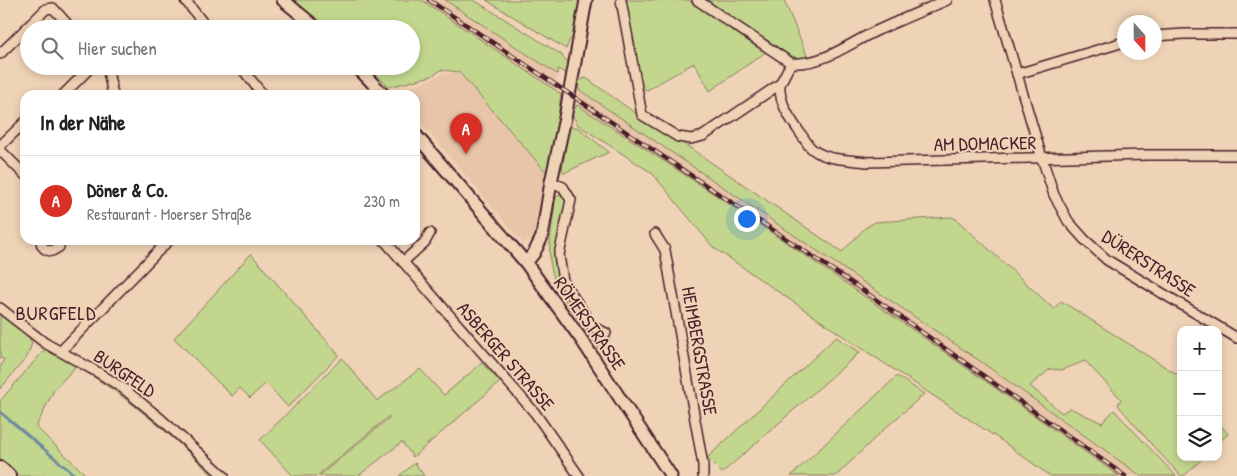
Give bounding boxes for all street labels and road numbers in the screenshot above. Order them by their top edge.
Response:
street label: AM DOMACKER [934,129,1037,157]
street label: DÜRERSTRASSE [1097,223,1201,303]
street label: RÖMERSTRASSE [548,271,632,376]
street label: HEIMBERGSTRASSE [676,285,724,418]
street label: ASBERGER STRASSE [451,296,561,416]
street label: BURGFELD [89,343,161,403]

